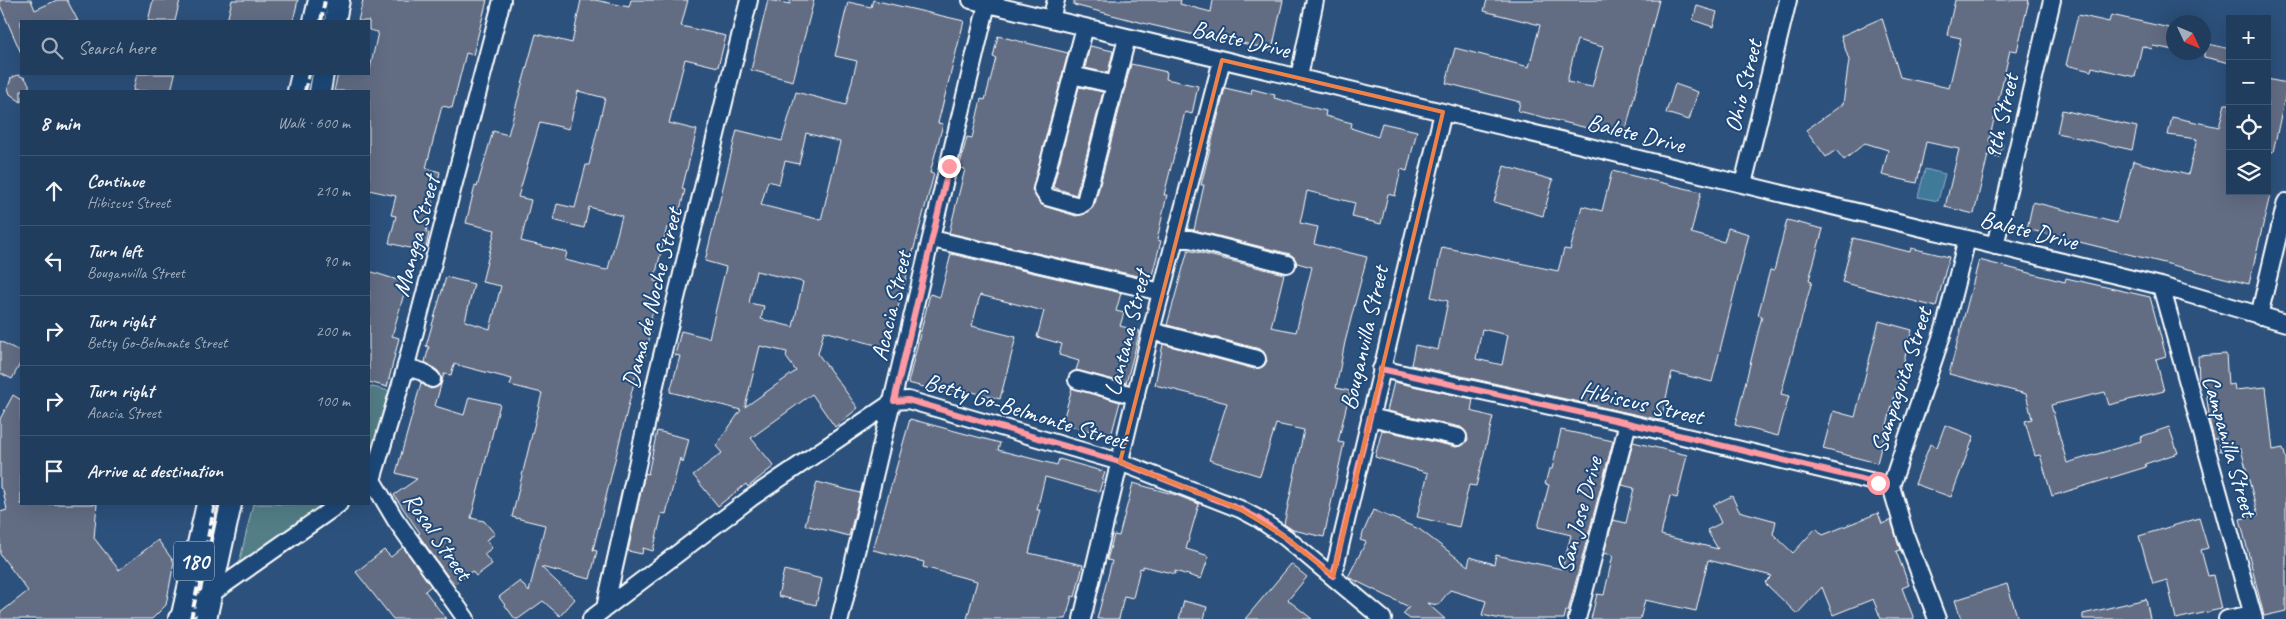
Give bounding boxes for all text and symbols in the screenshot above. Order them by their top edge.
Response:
street label: Balete Drive [1189,13,1295,65]
north arrow [2166,15,2211,60]
map controls [2226,15,2271,195]
button: + [2226,15,2271,60]
search box [20,20,370,75]
icon: search [38,34,66,62]
street label: Ohio Street [1717,35,1769,135]
text: Search here [78,36,155,60]
button: − [2226,60,2271,105]
street label: 9th Street [1977,69,2026,163]
button: locate [2226,105,2271,150]
street label: Balete Drive [1584,106,1690,160]
text: 8 min [40,110,80,136]
text: Walk · 600 m [278,113,350,133]
button: layers [2226,150,2271,195]
route end [938,155,961,178]
text: Continue [87,169,144,193]
street label: Mangga Street [386,170,447,299]
icon: ahead [40,177,68,205]
text: 210 m [316,181,350,201]
text: Hibiscus Street [87,193,170,213]
street label: Dama de Noche Street [615,203,689,391]
street label: Balete Drive [1977,203,2083,257]
text: Turn left [87,239,142,263]
street label: Acacia Street [864,246,919,364]
icon: left [40,247,68,275]
text: 90 m [323,251,350,271]
street label: Bouganvilla Street [1333,261,1396,413]
text: Bouganvilla Street [87,263,185,283]
street label: Lantana Street [1097,264,1158,399]
street label: Sampaguita Street [1863,302,1939,456]
text: Turn right [87,309,154,333]
icon: right [40,317,68,345]
text: 200 m [316,321,350,341]
text: Betty Go-Belmonte Street [87,333,227,353]
street label: Betty Go-Belmonte Street [921,366,1133,457]
street label: Campanilla Street [2196,372,2265,522]
street label: Hibiscus Street [1578,374,1708,432]
text: Turn right [87,379,154,403]
icon: right [40,387,68,415]
text: 100 m [316,391,350,411]
text: Acacia Street [87,403,161,423]
street label: San Jose Drive [1549,451,1609,576]
icon: arrive [40,457,68,485]
text: Arrive at destination [87,459,223,483]
route start [1867,472,1890,495]
street label: Rosal Street [397,486,480,587]
road number: 180 [174,542,214,580]

